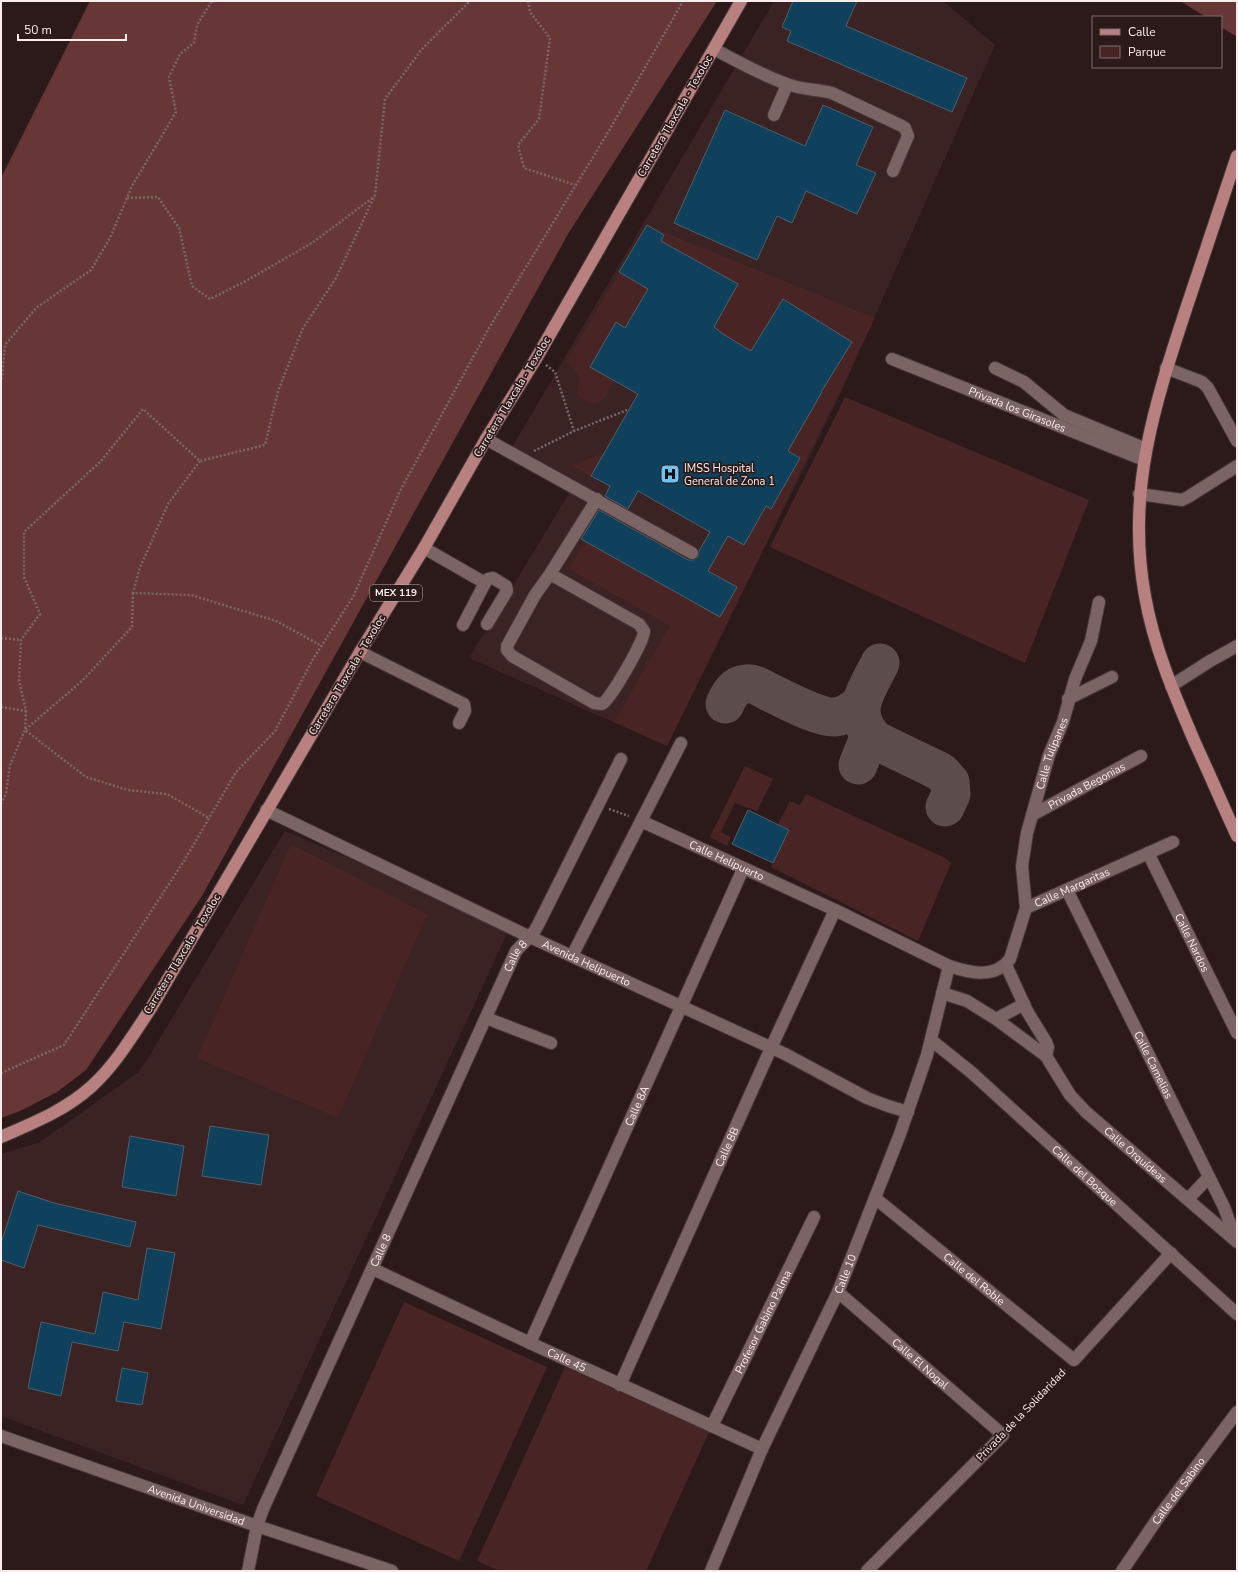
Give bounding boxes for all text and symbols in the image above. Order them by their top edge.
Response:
scale bar [18,16,126,42]
legend [1092,16,1222,68]
text: 50 m [24,22,52,38]
text: Calle [1128,24,1156,40]
text: Parque [1128,44,1166,60]
street label: Carretera Tlaxcala - Texoloc [634,52,716,180]
street label: Carretera Tlaxcala - Texoloc [470,334,554,460]
street label: Privada los Girasoles [967,383,1068,435]
place label: IMSS Hospital General de Zona 1 [684,461,775,489]
hospital icon: IMSS Hospital General de Zona 1 [659,463,681,485]
road number: MEX 119 [370,585,422,601]
street label: Carretera Tlaxcala - Texoloc [305,612,389,738]
street label: Calle Tulipanes [1032,716,1071,791]
street label: Privada Begonias [1045,758,1128,812]
street label: Calle Helipuerto [687,837,767,884]
street label: Calle Margaritas [1032,864,1112,911]
street label: Carretera Tlaxcala - Texoloc [140,891,224,1017]
street label: Calle Nardos [1171,911,1213,975]
street label: Calle 8 [500,936,531,974]
street label: Avenida Helipuerto [540,936,633,990]
street label: Calle Camelias [1130,1028,1177,1101]
street label: Calle 8A [621,1083,652,1128]
street label: Calle Orquídeas [1101,1123,1170,1186]
street label: Calle 8B [711,1124,742,1169]
street label: Calle del Bosque [1049,1142,1121,1209]
street label: Calle 8 [366,1231,394,1269]
street label: Calle del Roble [940,1249,1008,1309]
street label: Calle 10 [831,1252,860,1296]
street label: Profesor Gabino Palma [731,1267,795,1376]
street label: Calle El Nogal [889,1335,953,1393]
street label: Calle 45 [545,1344,589,1375]
street label: Privada de la Solidaridad [973,1366,1069,1464]
street label: Calle del Sabino [1148,1454,1208,1527]
street label: Avenida Universidad [146,1481,247,1529]

